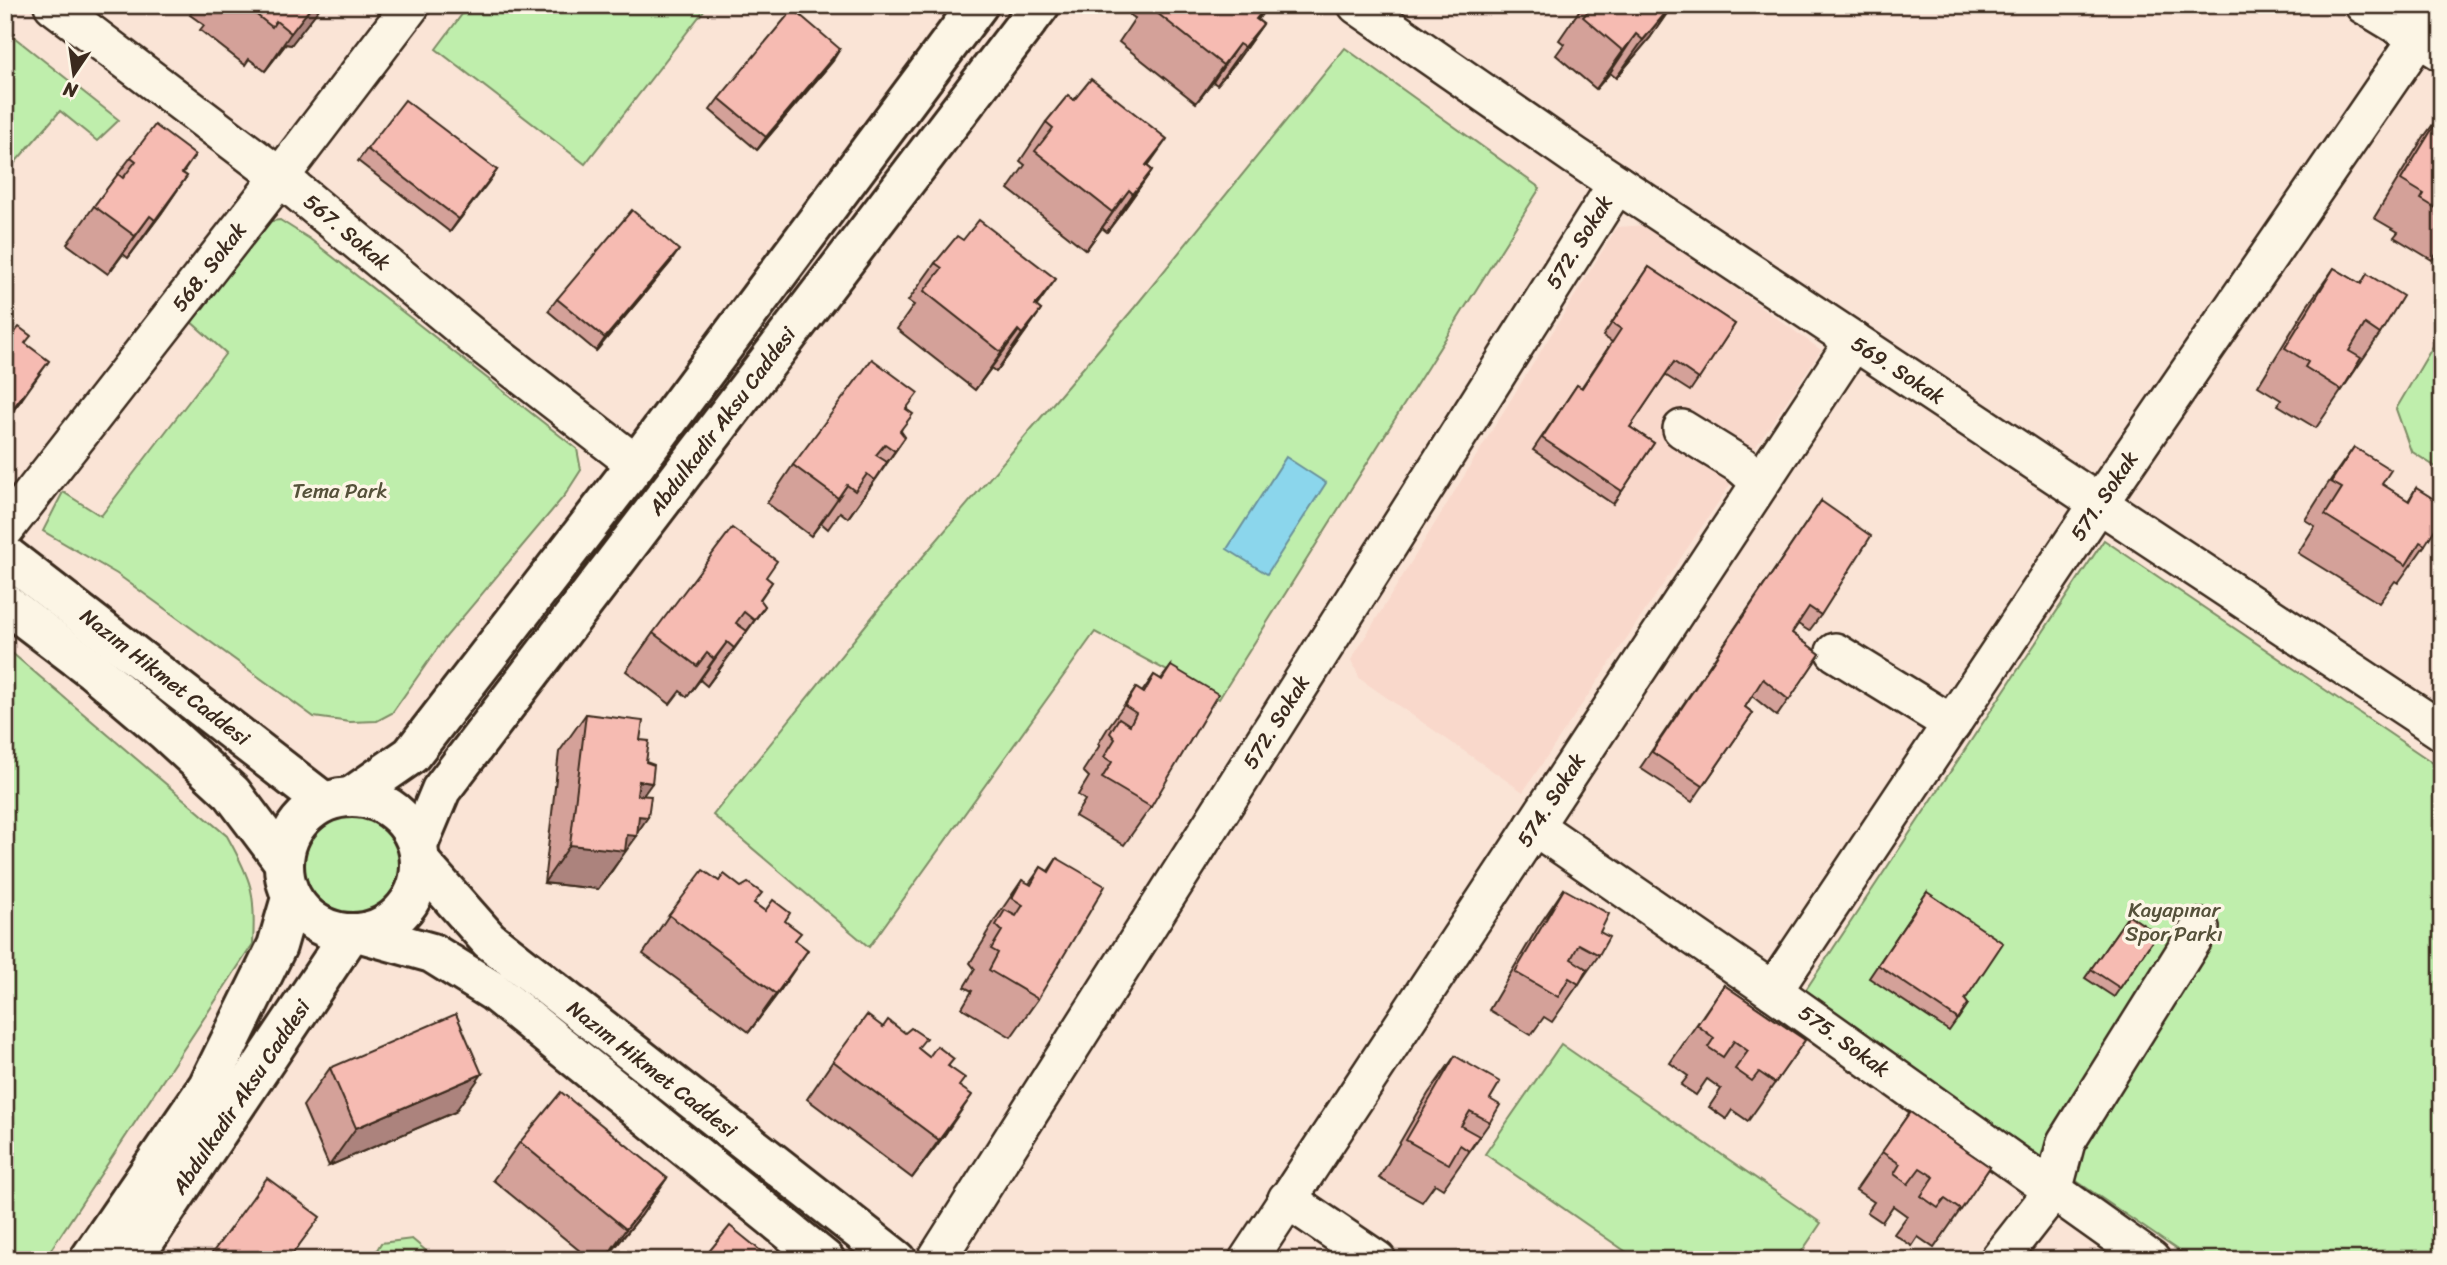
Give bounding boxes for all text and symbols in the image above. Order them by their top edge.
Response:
north arrow [38,38,108,108]
text: N [59,72,81,108]
street label: 567. Sokak [294,184,400,280]
street label: 572. Sokak [1535,187,1623,297]
street label: 568. Sokak [161,214,257,320]
street label: Abdulkadir Aksu Caddesi [637,317,807,525]
street label: 569. Sokak [1843,325,1953,415]
street label: 571. Sokak [2060,443,2148,549]
park label: Tema Park [292,472,388,510]
street label: Nazım Hikmet Caddesi [71,598,260,757]
street label: 572. Sokak [1232,667,1320,777]
street label: 574. Sokak [1506,745,1596,855]
park label: Kayapınar Spor Parkı [2125,891,2223,953]
street label: Abdulkadir Aksu Caddesi [161,990,321,1203]
street label: Nazım Hikmet Caddesi [558,990,747,1149]
street label: 575. Sokak [1790,994,1898,1088]

